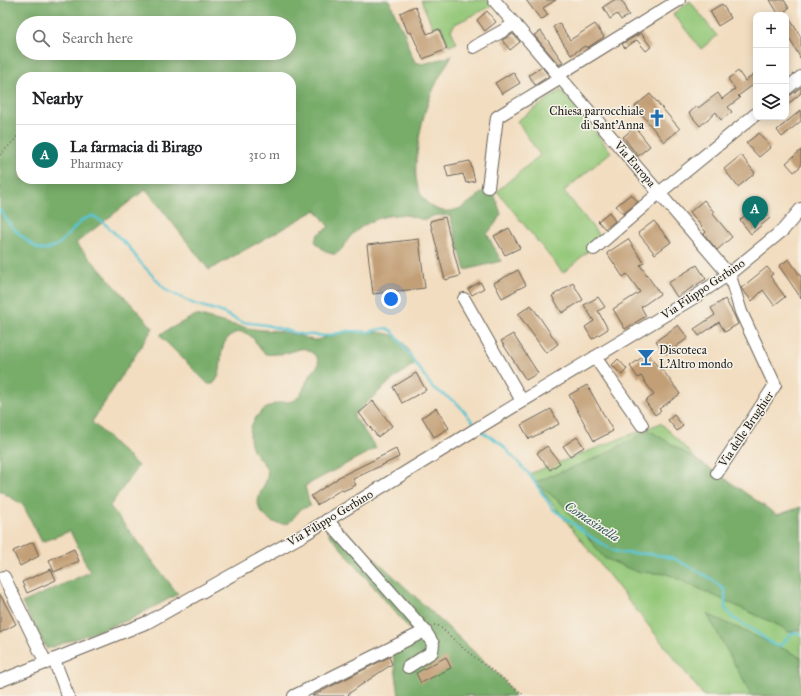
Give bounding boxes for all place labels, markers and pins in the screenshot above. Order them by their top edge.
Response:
place label: Chiesa parrocchiale di Sant'Anna [549,104,645,132]
church icon: Chiesa parrocchiale di Sant'Anna [647,108,667,128]
pin: A [742,196,768,229]
place label: Discoteca L'Altro mondo [659,343,733,371]
bar icon: Discoteca L'Altro mondo [636,347,656,367]

